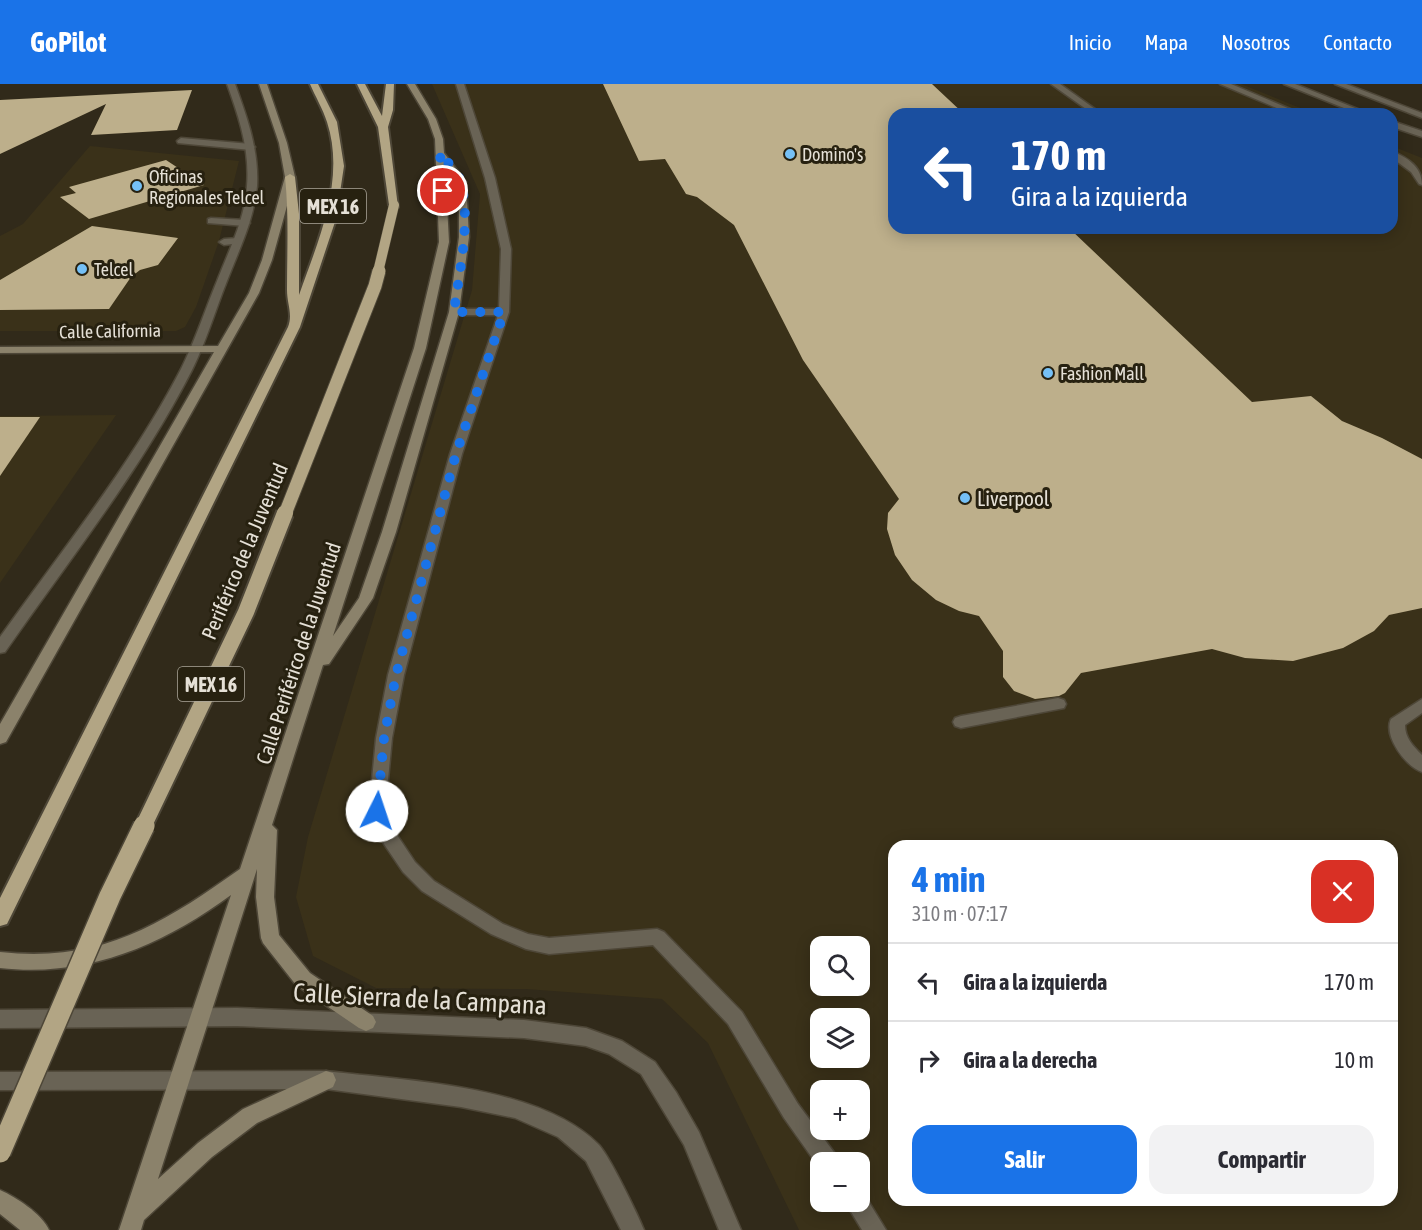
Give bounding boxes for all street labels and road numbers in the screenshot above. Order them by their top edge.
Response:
road number: MEX 16 [300,189,366,223]
street label: Calle California [59,320,161,342]
street label: Periférico de la Juventud [196,459,292,643]
street label: Calle Periférico de la Juventud [251,539,345,767]
road number: MEX 16 [178,667,244,701]
street label: Calle Sierra de la Campana [293,977,547,1021]

